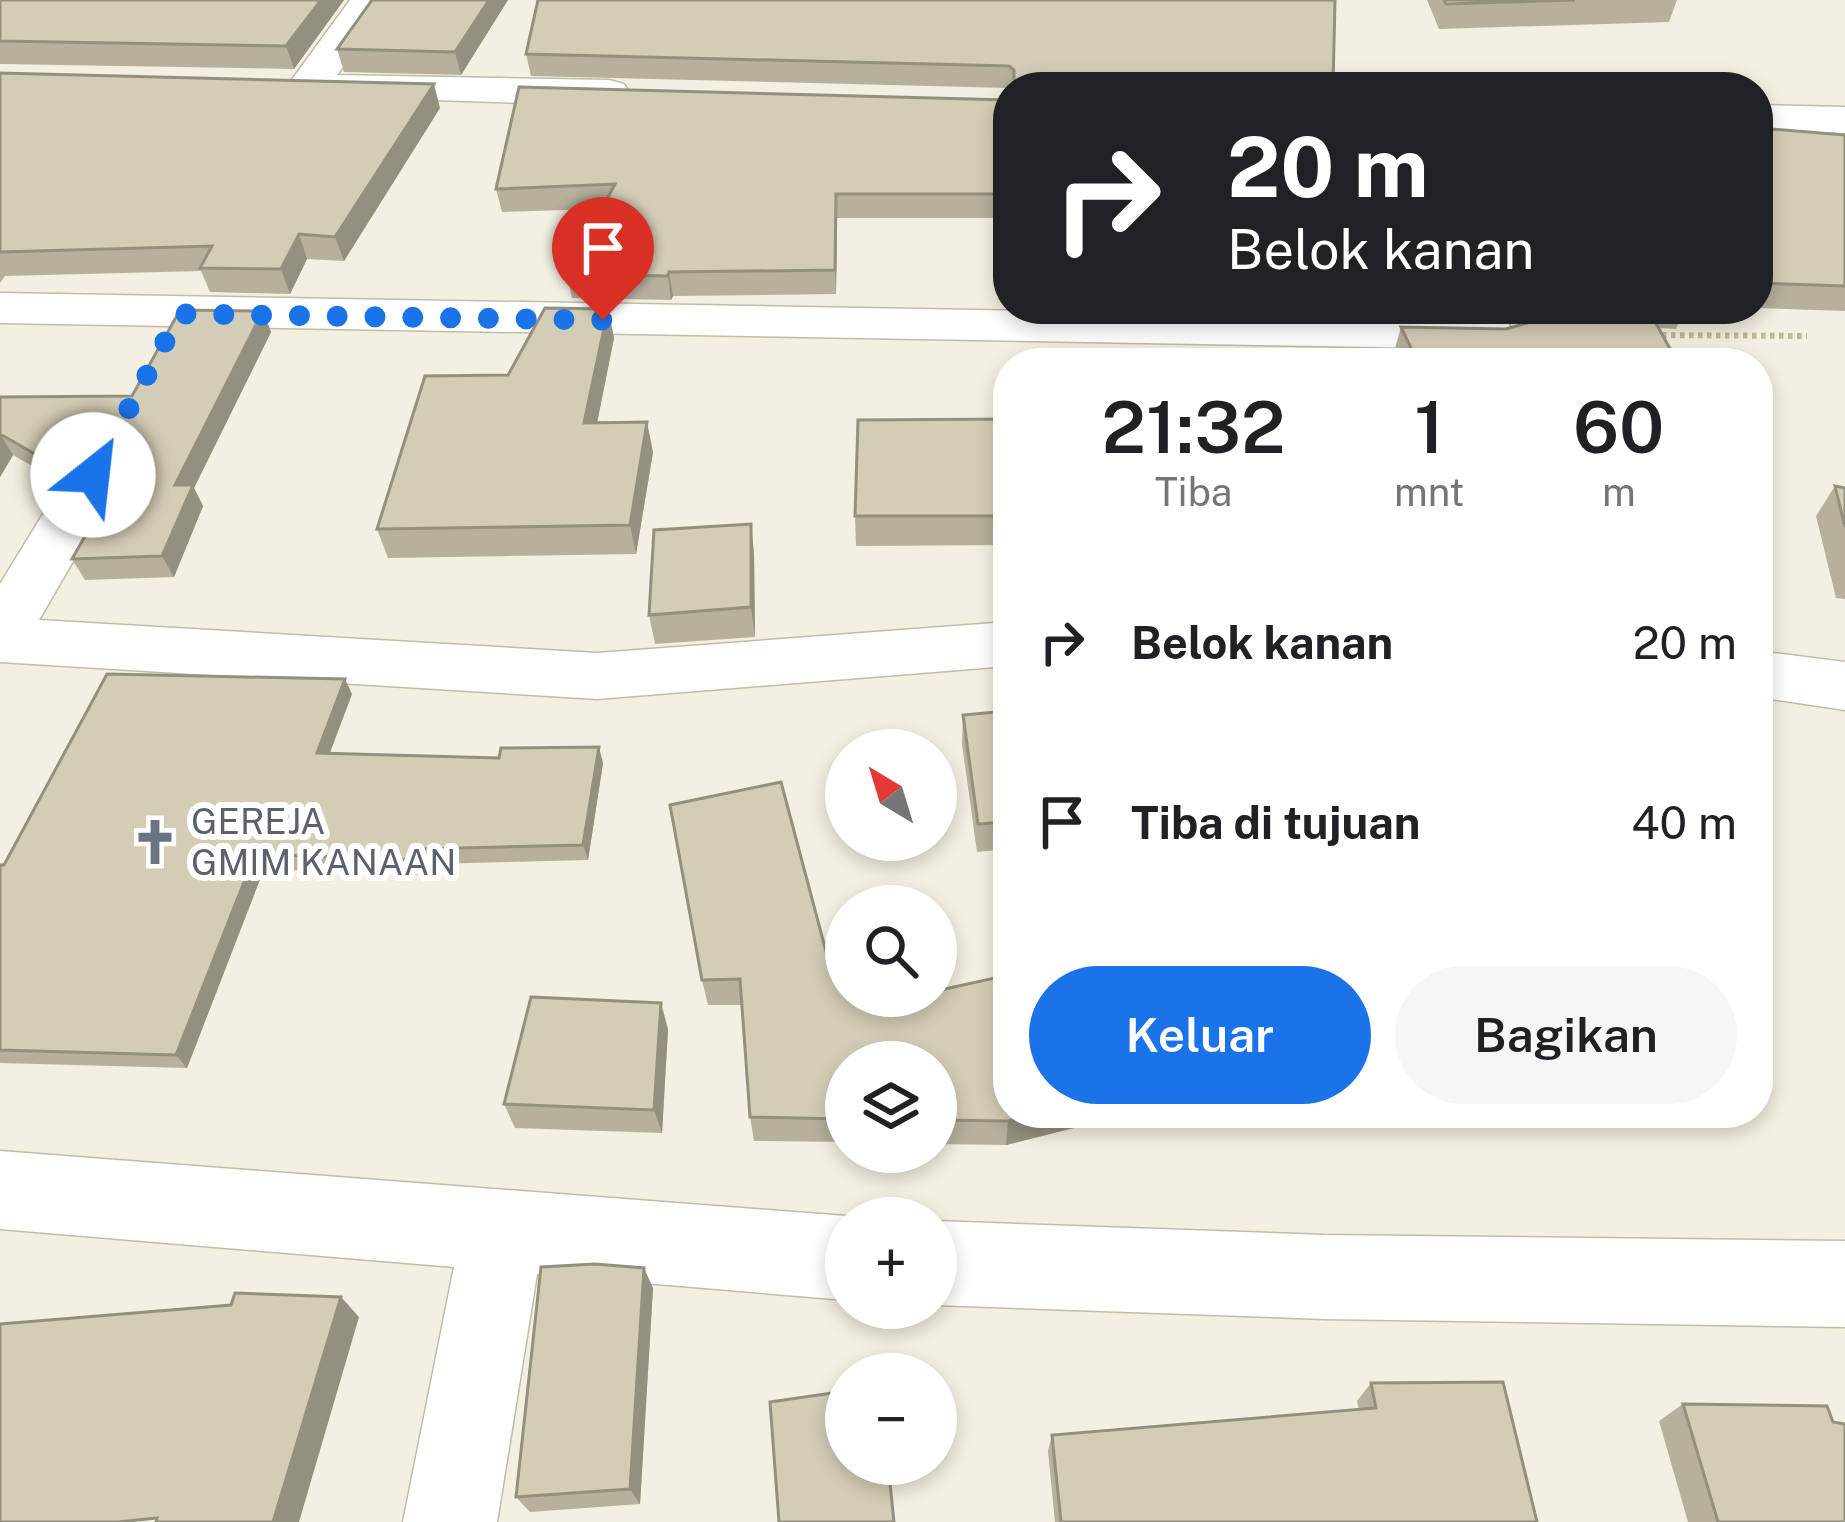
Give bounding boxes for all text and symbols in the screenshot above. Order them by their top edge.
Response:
text: 20 m [1227,117,1429,216]
icon: right [1029,120,1185,276]
pin [552,197,654,320]
icon: arrive [570,215,636,281]
text: Belok kanan [1227,218,1535,281]
text: 21:32 [1102,385,1285,469]
text: 1 [1414,385,1444,469]
text: 60 [1573,385,1664,469]
position arrow [30,412,156,538]
text: Tiba [1155,469,1232,515]
text: mnt [1394,469,1465,515]
text: m [1602,469,1636,515]
icon: right [1029,609,1095,675]
text: Belok kanan [1131,616,1393,669]
text: 20 m [1633,616,1737,669]
north arrow [825,729,957,861]
map controls [825,729,957,1485]
icon: arrive [1029,789,1095,855]
text: Tiba di tujuan [1131,796,1420,849]
text: 40 m [1631,796,1737,849]
place label: GEREJA GMIM KANAAN [191,800,456,883]
church icon: GEREJA GMIM KANAAN [130,817,180,867]
button: search [825,885,957,1017]
button: Keluar [1029,966,1371,1104]
button: Bagikan [1395,966,1737,1104]
button: layers [825,1041,957,1173]
button: + [825,1197,957,1329]
button: − [825,1353,957,1485]

